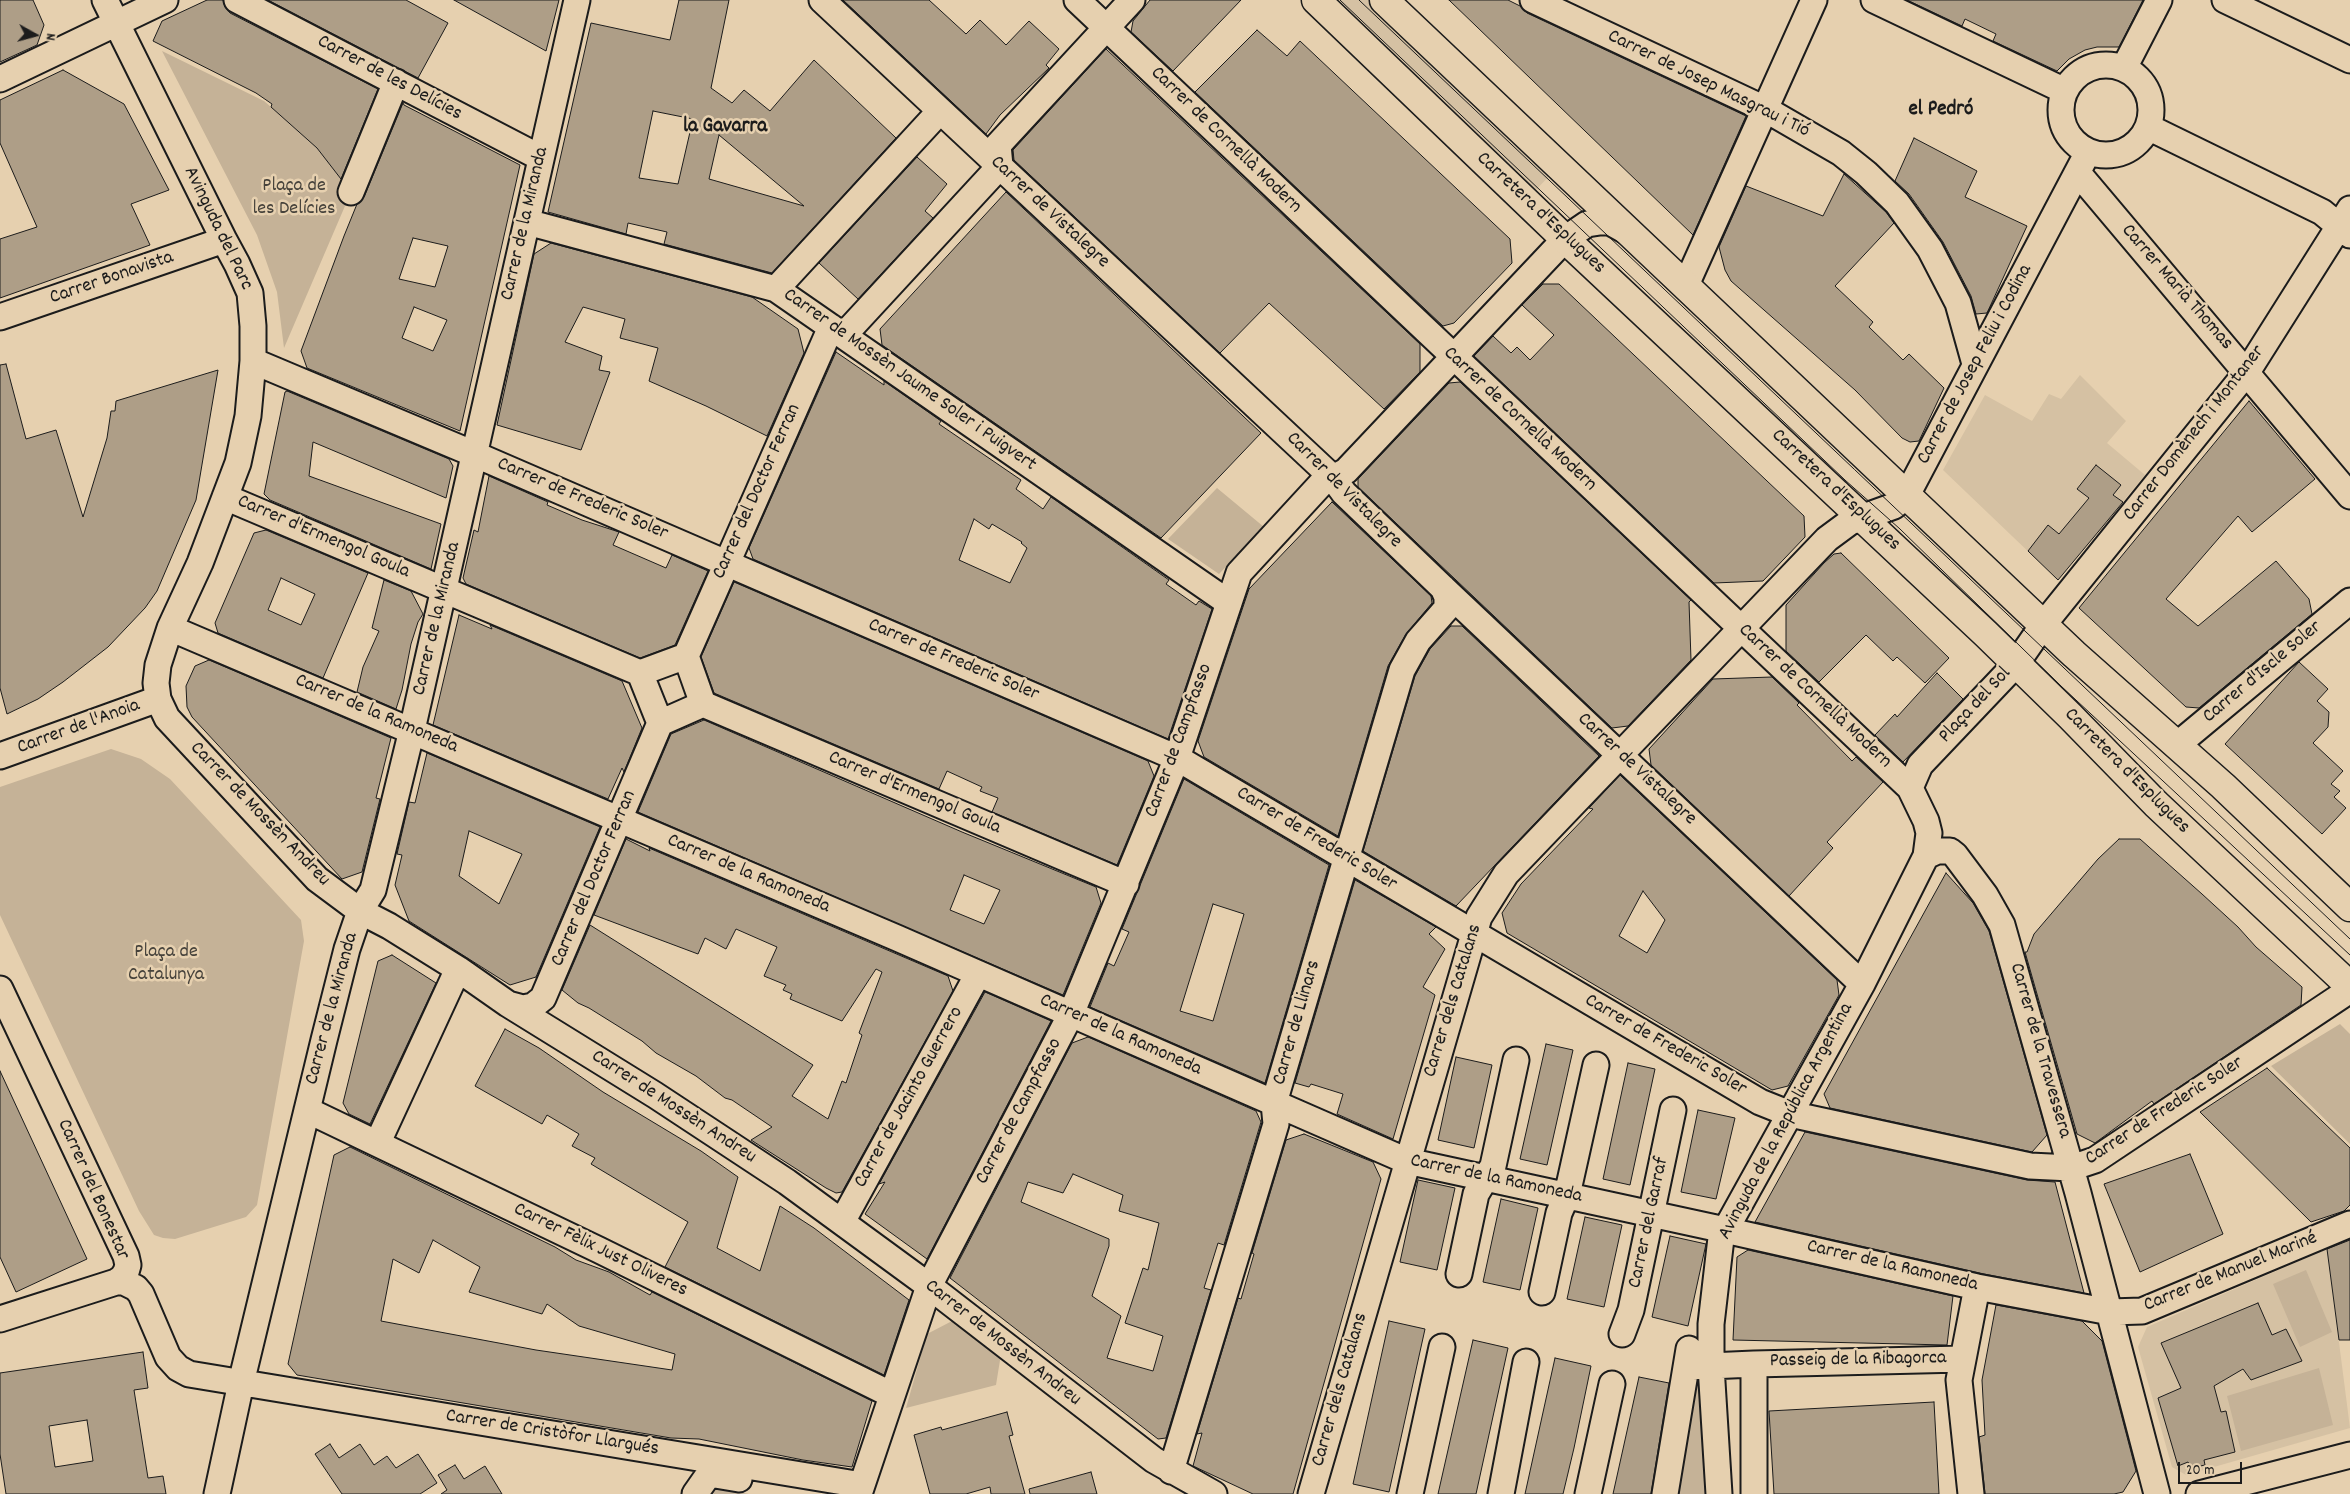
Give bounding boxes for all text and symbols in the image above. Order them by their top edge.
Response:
north arrow [10,10,60,60]
street label: Carrer de Josep Masgrau i Tió [1603,26,1813,144]
street label: Carrer de les Delícies [312,31,466,127]
text: N [40,32,60,41]
street label: Carrer de Cornellà Modern [1144,62,1306,220]
district label: el Pedró [1909,98,1973,124]
district label: la Gavarra [683,115,767,141]
street label: Carrer de la Miranda [497,145,555,303]
street label: Carretera d'Esplugues [1470,148,1610,280]
street label: Carrer de Vistalegre [984,151,1114,275]
street label: Avinguda del Parc [177,163,257,295]
park label: Plaça de les Delícies [252,175,336,222]
street label: Carrer Marià Thomas [2115,220,2237,356]
street label: Carrer Bonavista [47,247,177,311]
street label: Carrer de Josep Feliu i Codina [1913,261,2039,469]
street label: Carrer de Mossèn Jaume Soler i Puigvert [778,284,1040,478]
street label: Carrer Domènech i Montaner [2119,341,2271,527]
street label: Carrer de Cornellà Modern [1437,343,1601,497]
street label: Carrer del Doctor Ferran [709,401,807,583]
street label: Carretera d'Esplugues [1765,425,1905,557]
street label: Carrer de Vistalegre [1280,428,1406,554]
street label: Carrer de Frederic Soler [493,453,671,547]
street label: Carrer d'Ermengol Goula [233,491,413,585]
street label: Carrer de la Miranda [409,540,467,698]
street label: Carrer de Frederic Soler [864,614,1042,708]
street label: Carrer d'Iscle Soler [2199,616,2327,730]
street label: Carrer de Cornellà Modern [1732,620,1896,774]
street label: Carrer de Campfasso [1141,661,1219,821]
street label: Plaça del Sol [1935,663,2017,749]
street label: Carrer de la Ramoneda [291,670,461,760]
street label: Carrer de l'Anoia [15,695,143,761]
street label: Carretera d'Esplugues [2058,704,2194,840]
street label: Carrer de Vistalegre [1571,708,1701,832]
street label: Carrer de Mossèn Andreu [184,738,334,892]
street label: Carrer d'Ermengol Goula [824,747,1004,841]
street label: Carrer de Frederic Soler [1231,782,1401,898]
street label: Carrer del Doctor Ferran [547,787,643,971]
street label: Carrer de la Ramoneda [663,830,833,920]
street label: Carrer dels Catalans [1419,922,1489,1080]
street label: Carrer de la Miranda [301,930,365,1088]
park label: Plaça de Catalunya [128,941,204,988]
street label: Carrer de Llinars [1269,958,1327,1088]
street label: Carrer de la Travessera [2003,961,2075,1141]
street label: Carrer de la Ramoneda [1035,989,1205,1083]
street label: Carrer de Frederic Soler [1580,990,1750,1102]
street label: Avinguda de la República Argentina [1714,1000,1860,1244]
street label: Carrer de Jacinto Guerrero [850,1003,970,1193]
street label: Carrer de Campfasso [971,1035,1069,1189]
street label: Carrer de Mossèn Andreu [586,1046,760,1170]
street label: Carrer de Frederic Soler [2082,1052,2248,1172]
street label: Carrer del Bonestar [50,1116,134,1264]
street label: Carrer de la Ramoneda [1408,1150,1584,1210]
street label: Carrer del Garraf [1624,1155,1676,1291]
street label: Carrer Fèlix Just Oliveres [509,1198,691,1304]
street label: Carrer de Manuel Mariné [2141,1227,2321,1319]
street label: Carrer de la Ramoneda [1804,1236,1980,1298]
street label: Carrer de Mossèn Andreu [919,1275,1085,1413]
street label: Carrer dels Catalans [1308,1310,1374,1470]
street label: Passeig de la Ribagorca [1770,1347,1946,1375]
street label: Carrer de Cristòfor Llargués [444,1405,660,1463]
scale bar [2180,1452,2244,1484]
text: 20 m [2186,1460,2214,1482]

